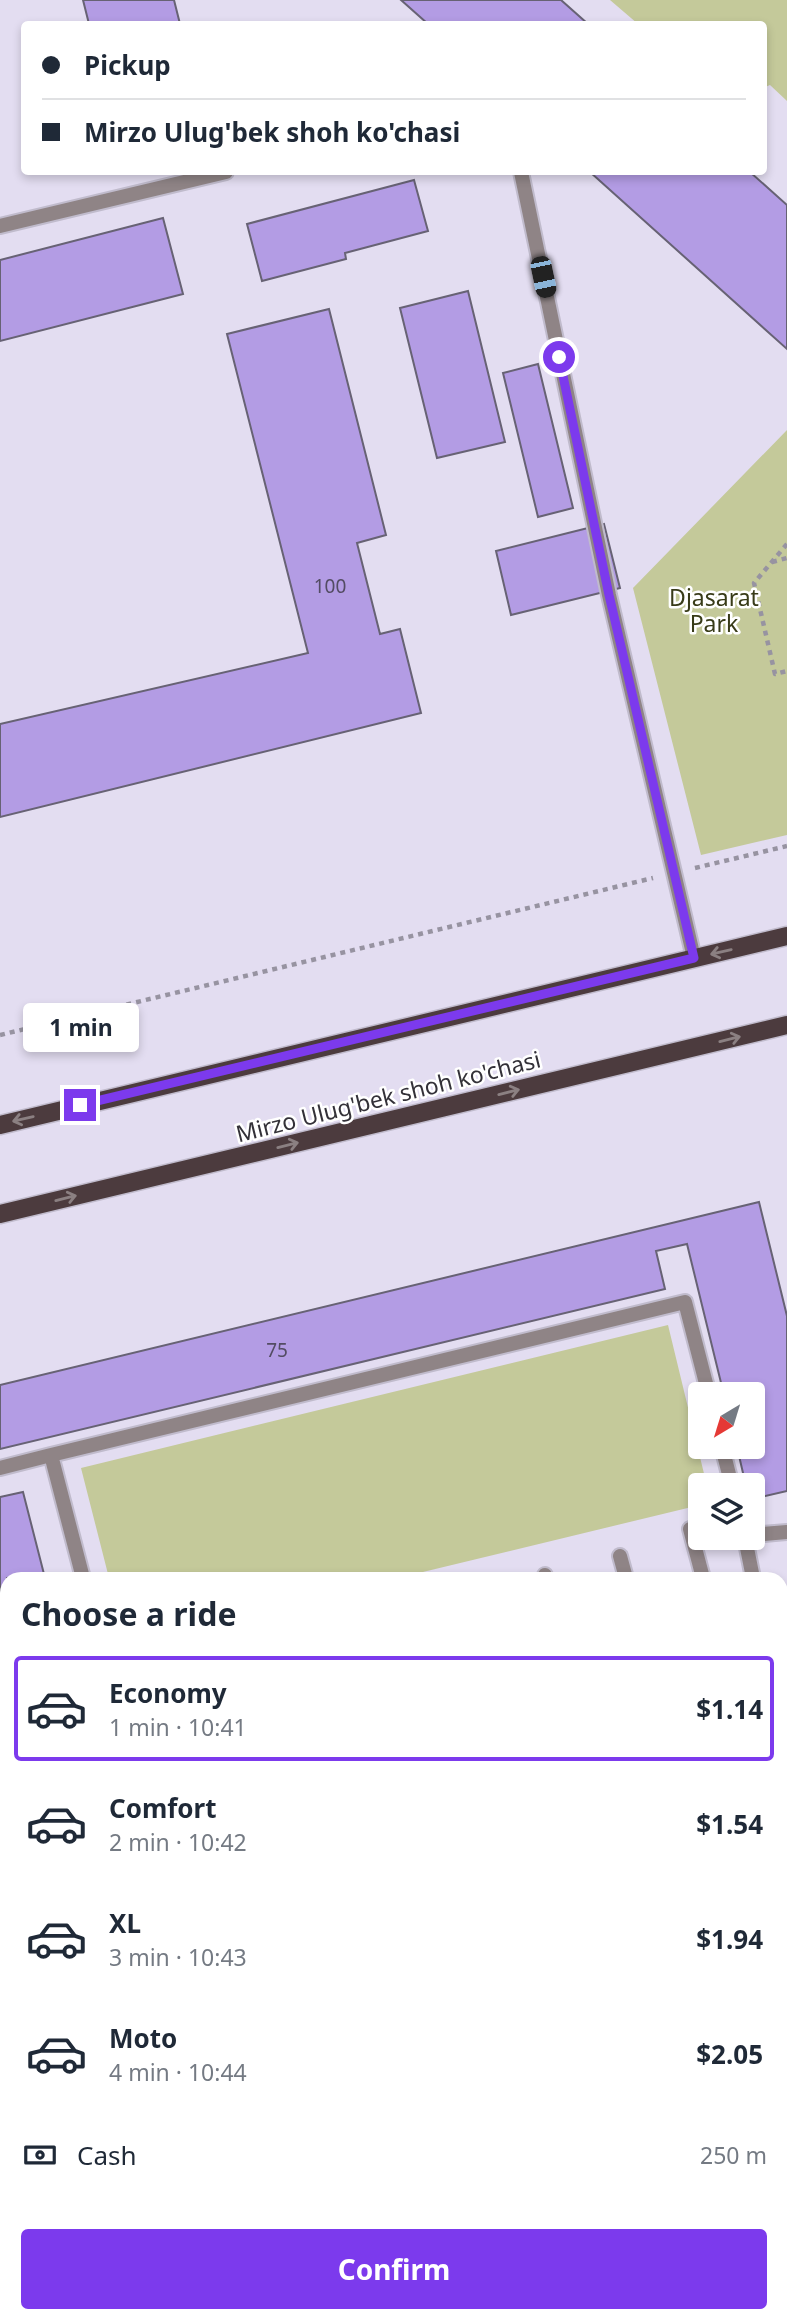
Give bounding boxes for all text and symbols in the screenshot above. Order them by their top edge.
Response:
text: Pickup [84,47,171,83]
text: Mirzo Ulug'bek shoh ko'chasi [84,114,460,150]
car [529,254,558,300]
route start [543,341,575,373]
house number: 100 [314,573,346,599]
park label: Djasarat Park [669,581,759,639]
one-way arrow [710,946,733,959]
callout: 1 min [22,1004,138,1052]
text: 1 min [49,1011,113,1043]
one-way arrow [718,1032,741,1045]
street label: Mirzo Ulug'bek shoh ko'chasi [232,1043,544,1149]
one-way arrow [497,1085,520,1098]
route end [64,1089,96,1121]
one-way arrow [12,1113,35,1126]
one-way arrow [276,1138,298,1151]
one-way arrow [54,1191,77,1204]
house number: 75 [266,1337,288,1363]
north arrow [688,1382,765,1460]
map controls [688,1382,765,1550]
button: layers [688,1473,765,1550]
text: Choose a ride [21,1592,237,1635]
text: Economy [109,1675,227,1711]
icon: car [25,1677,88,1740]
text: $1.14 [696,1691,763,1727]
text: 1 min · 10:41 [109,1711,247,1743]
text: Comfort [109,1790,217,1826]
icon: car [25,1792,88,1855]
text: $1.54 [696,1806,763,1842]
text: 2 min · 10:42 [109,1826,247,1858]
text: XL [109,1905,141,1941]
icon: car [25,1907,88,1970]
text: $1.94 [696,1921,763,1957]
text: 3 min · 10:43 [109,1941,247,1973]
text: Moto [109,2020,177,2056]
icon: car [25,2022,88,2085]
text: $2.05 [696,2036,763,2072]
text: 4 min · 10:44 [109,2056,247,2088]
icon: cash [21,2136,59,2174]
text: Cash [77,2137,137,2173]
text: 250 m [700,2139,767,2171]
button: Confirm [21,2229,767,2309]

